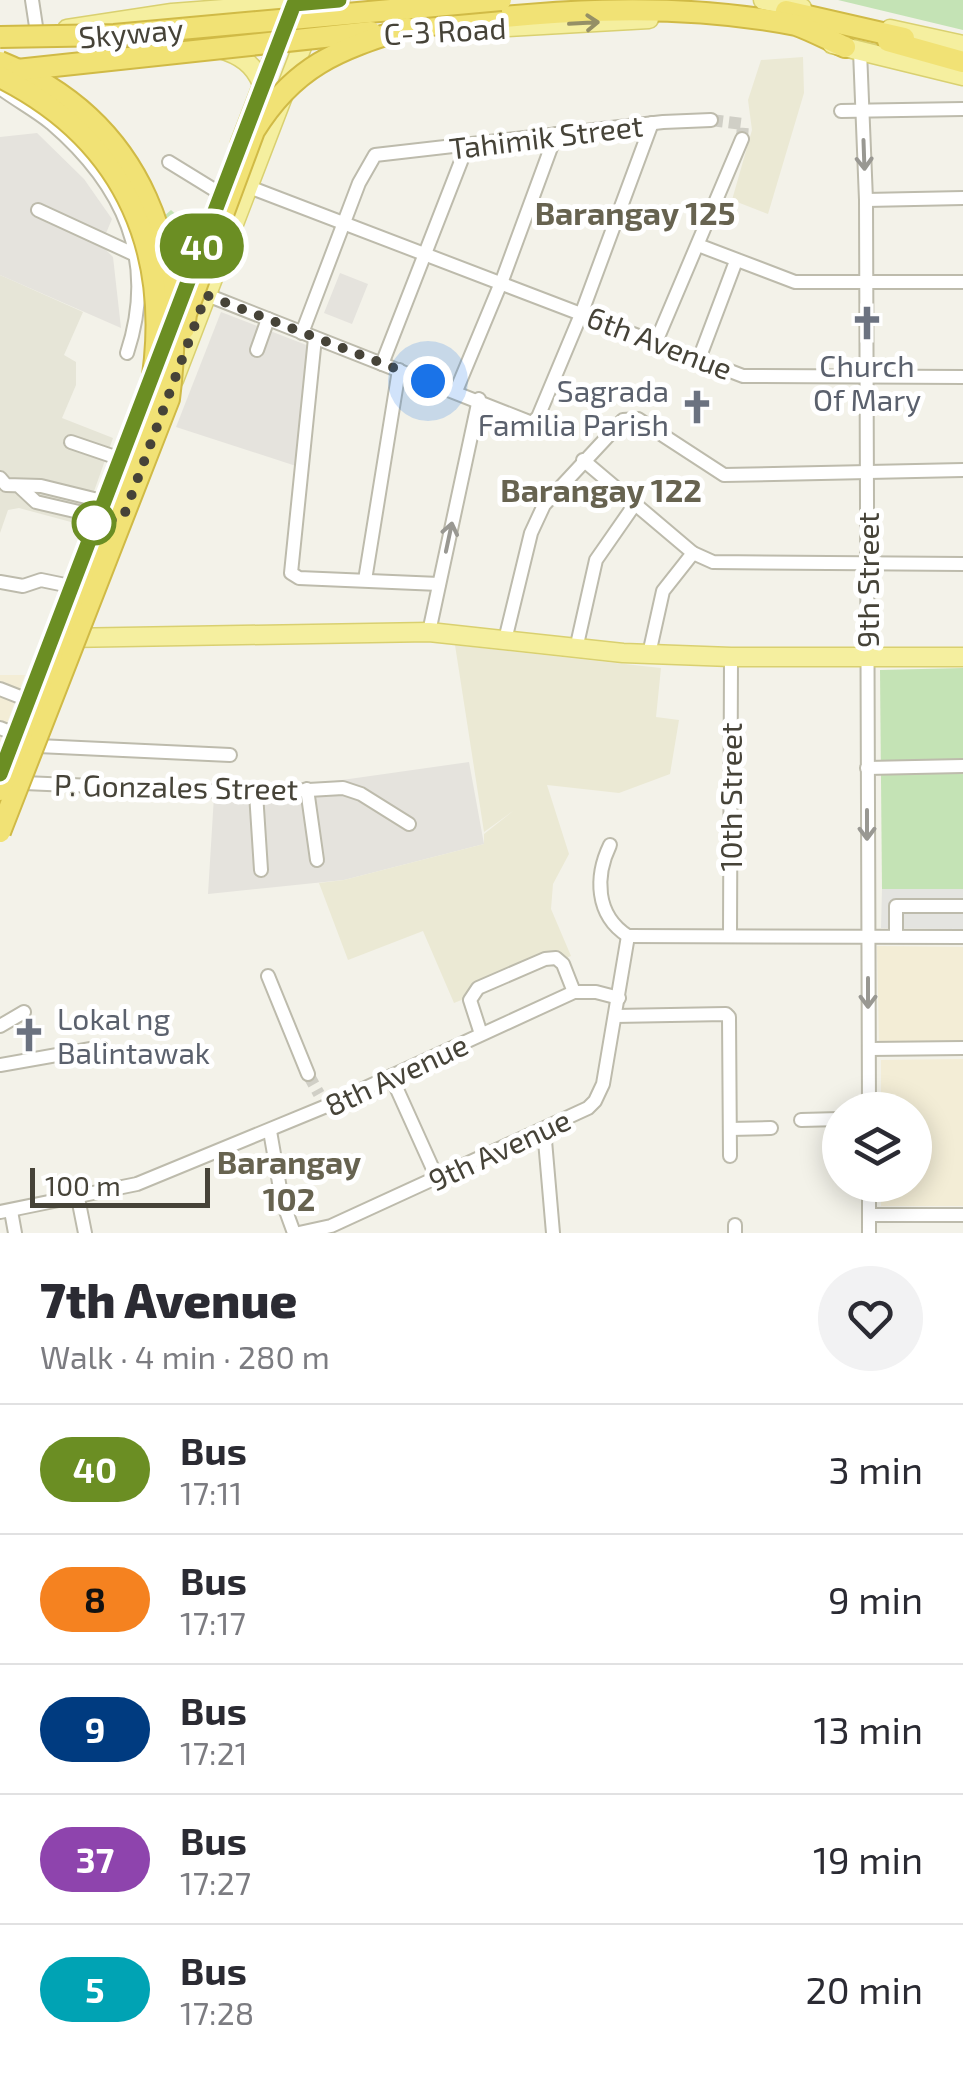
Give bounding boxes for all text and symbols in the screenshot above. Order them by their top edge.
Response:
street label: Skyway [77,9,185,55]
street label: C-3 Road [383,9,507,51]
one-way arrow [568,13,600,32]
street label: Tahimik Street [447,106,645,166]
one-way arrow [855,139,874,171]
district label: Barangay 125 [535,193,735,232]
line badge: 40 [157,214,247,278]
text: 40 [180,225,224,267]
street label: 6th Avenue [582,298,738,386]
church icon: Church Of Mary [848,304,886,342]
place label: Church Of Mary [813,347,921,417]
your location [403,356,453,406]
place label: Sagrada Familia Parish [478,372,669,442]
church icon: Sagrada Familia Parish [678,388,716,426]
district label: Barangay 122 [500,470,702,509]
unlabelled marker [73,502,115,544]
street label: 9th Street [849,512,885,648]
one-way arrow [441,522,459,554]
street label: 10th Street [712,723,748,871]
street label: P. Gonzales Street [54,766,298,806]
one-way arrow [858,808,876,841]
one-way arrow [858,976,878,1008]
place label: Lokal ng Balintawak [57,1000,210,1070]
church icon: Lokal ng Balintawak [10,1016,48,1054]
street label: 8th Avenue [319,1025,473,1123]
map controls [822,1092,932,1202]
button: layers [822,1092,932,1202]
street label: 9th Avenue [422,1100,576,1198]
district label: Barangay 102 [217,1142,361,1217]
scale bar [30,1163,210,1208]
text: 100 m [45,1168,121,1202]
button: heart [818,1266,923,1371]
text: 7th Avenue [40,1270,297,1328]
text: Walk · 4 min · 280 m [40,1337,330,1375]
text: Bus [180,1427,247,1473]
text: 3 min [829,1446,923,1492]
text: 40 [73,1448,117,1490]
text: 17:11 [180,1473,242,1511]
text: Bus [180,1557,247,1603]
text: 9 min [828,1576,923,1622]
text: 8 [84,1578,106,1620]
text: 17:17 [180,1603,246,1641]
text: Bus [180,1687,247,1733]
text: 13 min [813,1706,923,1752]
text: 9 [85,1708,105,1750]
text: 17:21 [180,1733,247,1771]
text: Bus [180,1817,247,1863]
text: 19 min [813,1836,923,1882]
text: 37 [76,1838,114,1880]
text: 17:27 [180,1863,251,1901]
text: Bus [180,1947,247,1993]
text: 20 min [805,1966,923,2012]
text: 5 [85,1968,105,2010]
text: 17:28 [180,1993,254,2031]

